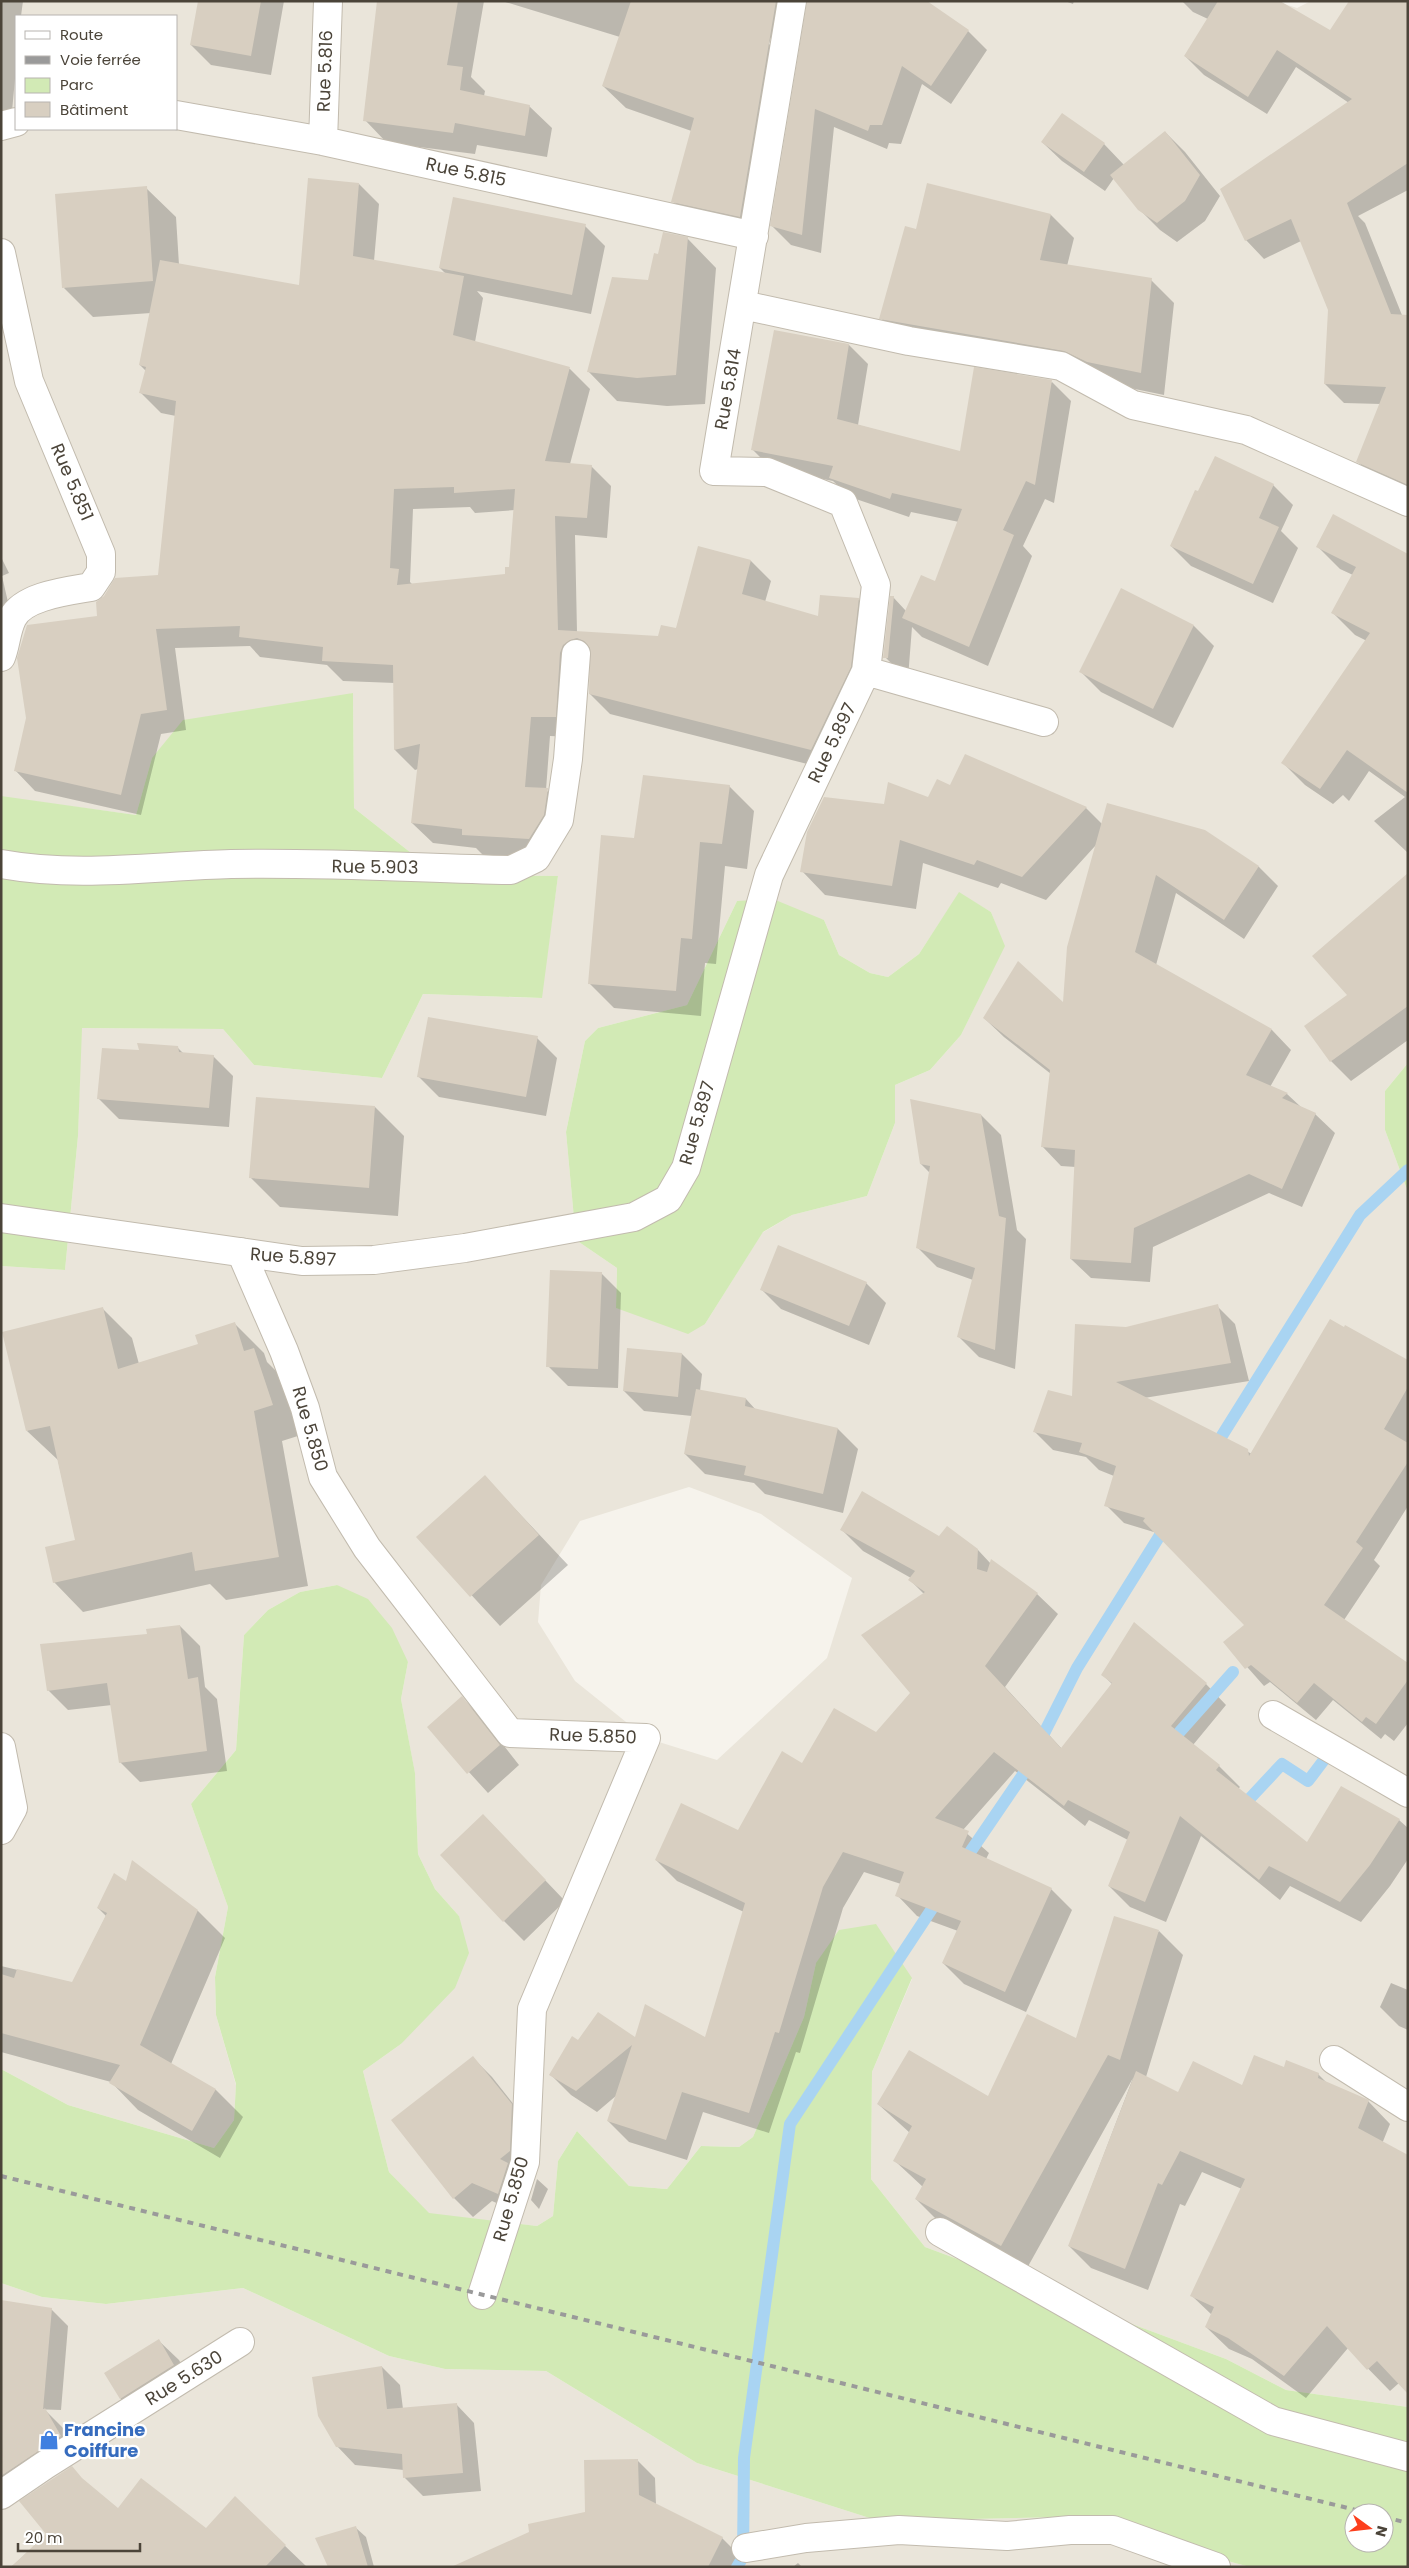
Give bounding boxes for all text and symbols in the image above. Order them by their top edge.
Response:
legend [15,15,178,130]
text: Route [60,24,103,45]
street label: Rue 5.816 [311,30,338,112]
text: Voie ferrée [60,49,141,70]
text: Parc [60,74,94,95]
text: Bâtiment [60,99,128,120]
street label: Rue 5.815 [423,151,509,192]
street label: Rue 5.814 [708,346,747,431]
street label: Rue 5.851 [45,439,100,524]
street label: Rue 5.897 [801,698,862,787]
street label: Rue 5.903 [331,853,419,880]
street label: Rue 5.897 [673,1078,720,1168]
street label: Rue 5.897 [249,1241,337,1272]
street label: Rue 5.850 [286,1383,335,1474]
street label: Rue 5.850 [549,1721,637,1750]
street label: Rue 5.850 [486,2153,535,2244]
street label: Rue 5.630 [140,2344,227,2411]
place label: Francine Coiffure [64,2417,145,2463]
shop icon: Francine Coiffure [38,2429,60,2451]
north arrow [1344,2503,1394,2553]
scale bar [18,2520,140,2552]
text: N [1371,2524,1393,2539]
text: 20 m [25,2527,63,2548]

